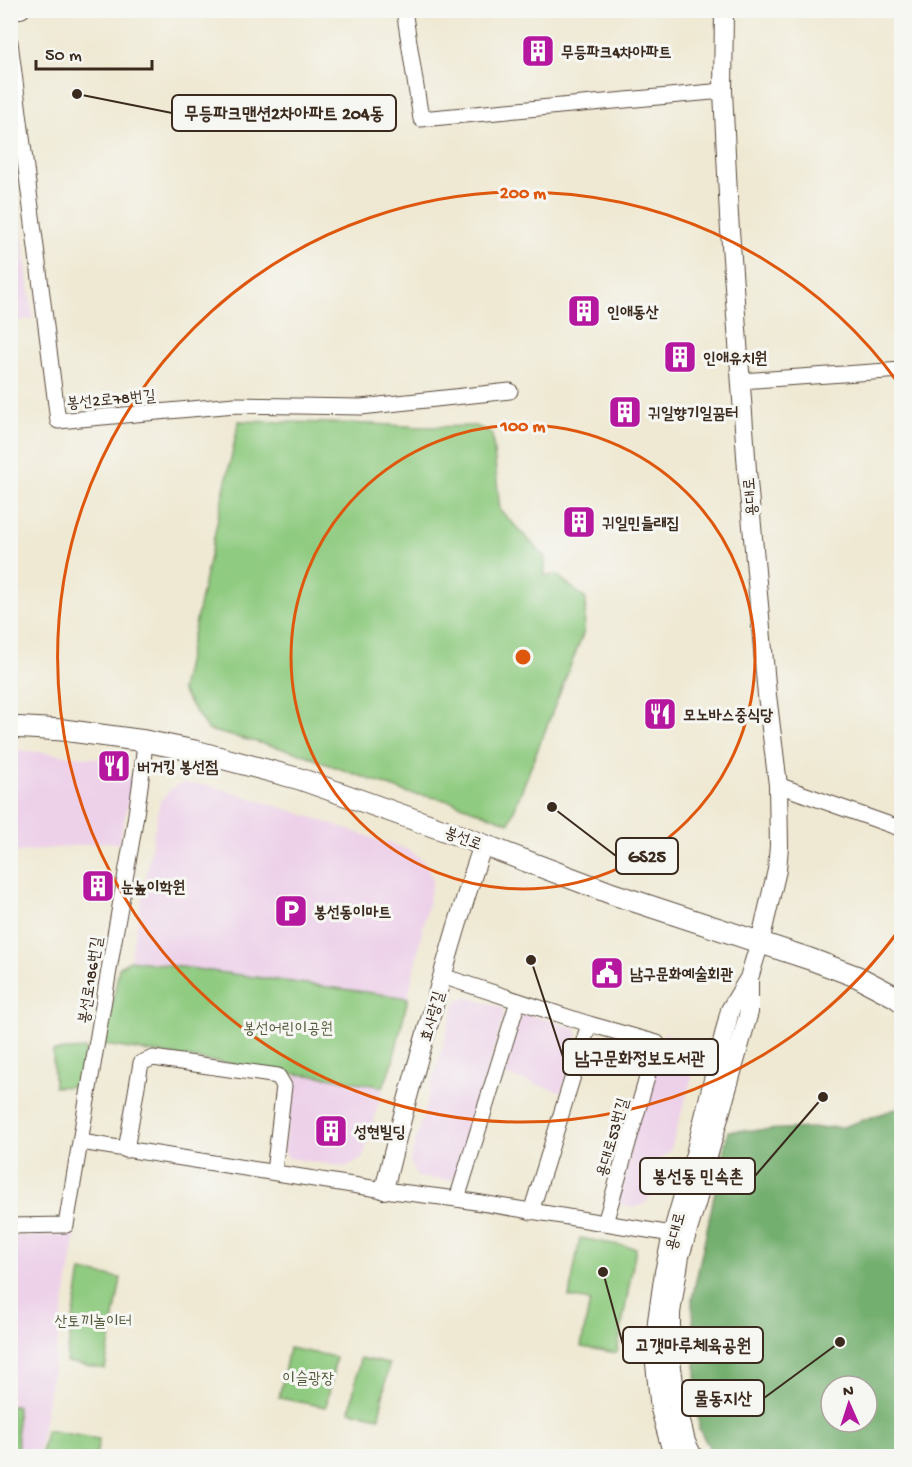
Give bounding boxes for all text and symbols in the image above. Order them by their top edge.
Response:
scale bar [36,33,152,71]
building icon: 무등파크4차아파트 [520,33,556,69]
place label: 무등파크4차아파트 [561,45,672,64]
text: 50 m [45,46,82,67]
callout: 무등파크맨션2차아파트 204동 [172,95,396,131]
text: 무등파크맨션2차아파트 204동 [184,105,384,126]
text: 200 m [500,184,546,205]
building icon: 인애동산 [566,293,602,329]
place label: 인애동산 [607,305,659,324]
building icon: 인애유치원 [662,339,698,375]
place label: 인애유치원 [703,350,768,370]
street label: 봉선2로78번길 [66,388,157,415]
building icon: 귀일향기일꿈터 [607,394,643,430]
place label: 귀일향기일꿈터 [648,406,738,425]
text: 100 m [500,417,546,438]
street label: 용대로 [741,477,764,517]
building icon: 귀일민들래집 [561,504,597,540]
place label: 귀일민들래집 [602,516,679,535]
centre of rings [513,647,533,667]
restaurant icon: 모노바스중식당 [642,696,678,732]
place label: 모노바스중식당 [683,707,773,727]
restaurant icon: 버거킹 봉선점 [96,748,132,784]
place label: 버거킹 봉선점 [137,760,218,779]
street label: 봉선로 [441,824,484,856]
callout: GS25 [616,838,678,874]
text: GS25 [628,848,667,869]
building icon: 눈높이학원 [80,868,116,904]
place label: 눈높이학원 [121,879,186,899]
parking icon: 봉선동이마트 [273,893,309,929]
place label: 봉선동이마트 [314,905,391,924]
street label: 봉선로186번길 [76,936,109,1025]
public building icon: 남구문화예술회관 [589,955,625,991]
place label: 남구문화예술회관 [630,966,733,986]
street label: 효사랑길 [418,989,451,1044]
park label: 봉선어린이공원 [243,1021,333,1040]
callout: 남구문화정보도서관 [563,1039,718,1075]
text: 남구문화정보도서관 [575,1050,706,1071]
street label: 용대로53번길 [594,1096,635,1180]
building icon: 성현빌딩 [313,1113,349,1149]
place label: 성현빌딩 [354,1124,406,1144]
callout: 봉선동 민속촌 [640,1158,755,1194]
text: 봉선동 민속촌 [652,1168,744,1189]
street label: 용대로 [664,1211,691,1253]
park label: 산토끼놀이터 [54,1313,132,1333]
callout: 고갯마루체육공원 [623,1327,763,1363]
text: 고갯마루체육공원 [635,1337,751,1358]
park label: 이슬광장 [282,1370,334,1390]
north arrow [819,1374,879,1434]
callout: 물동지산 [682,1380,764,1416]
text: N [843,1383,855,1402]
text: 물동지산 [694,1390,752,1411]

